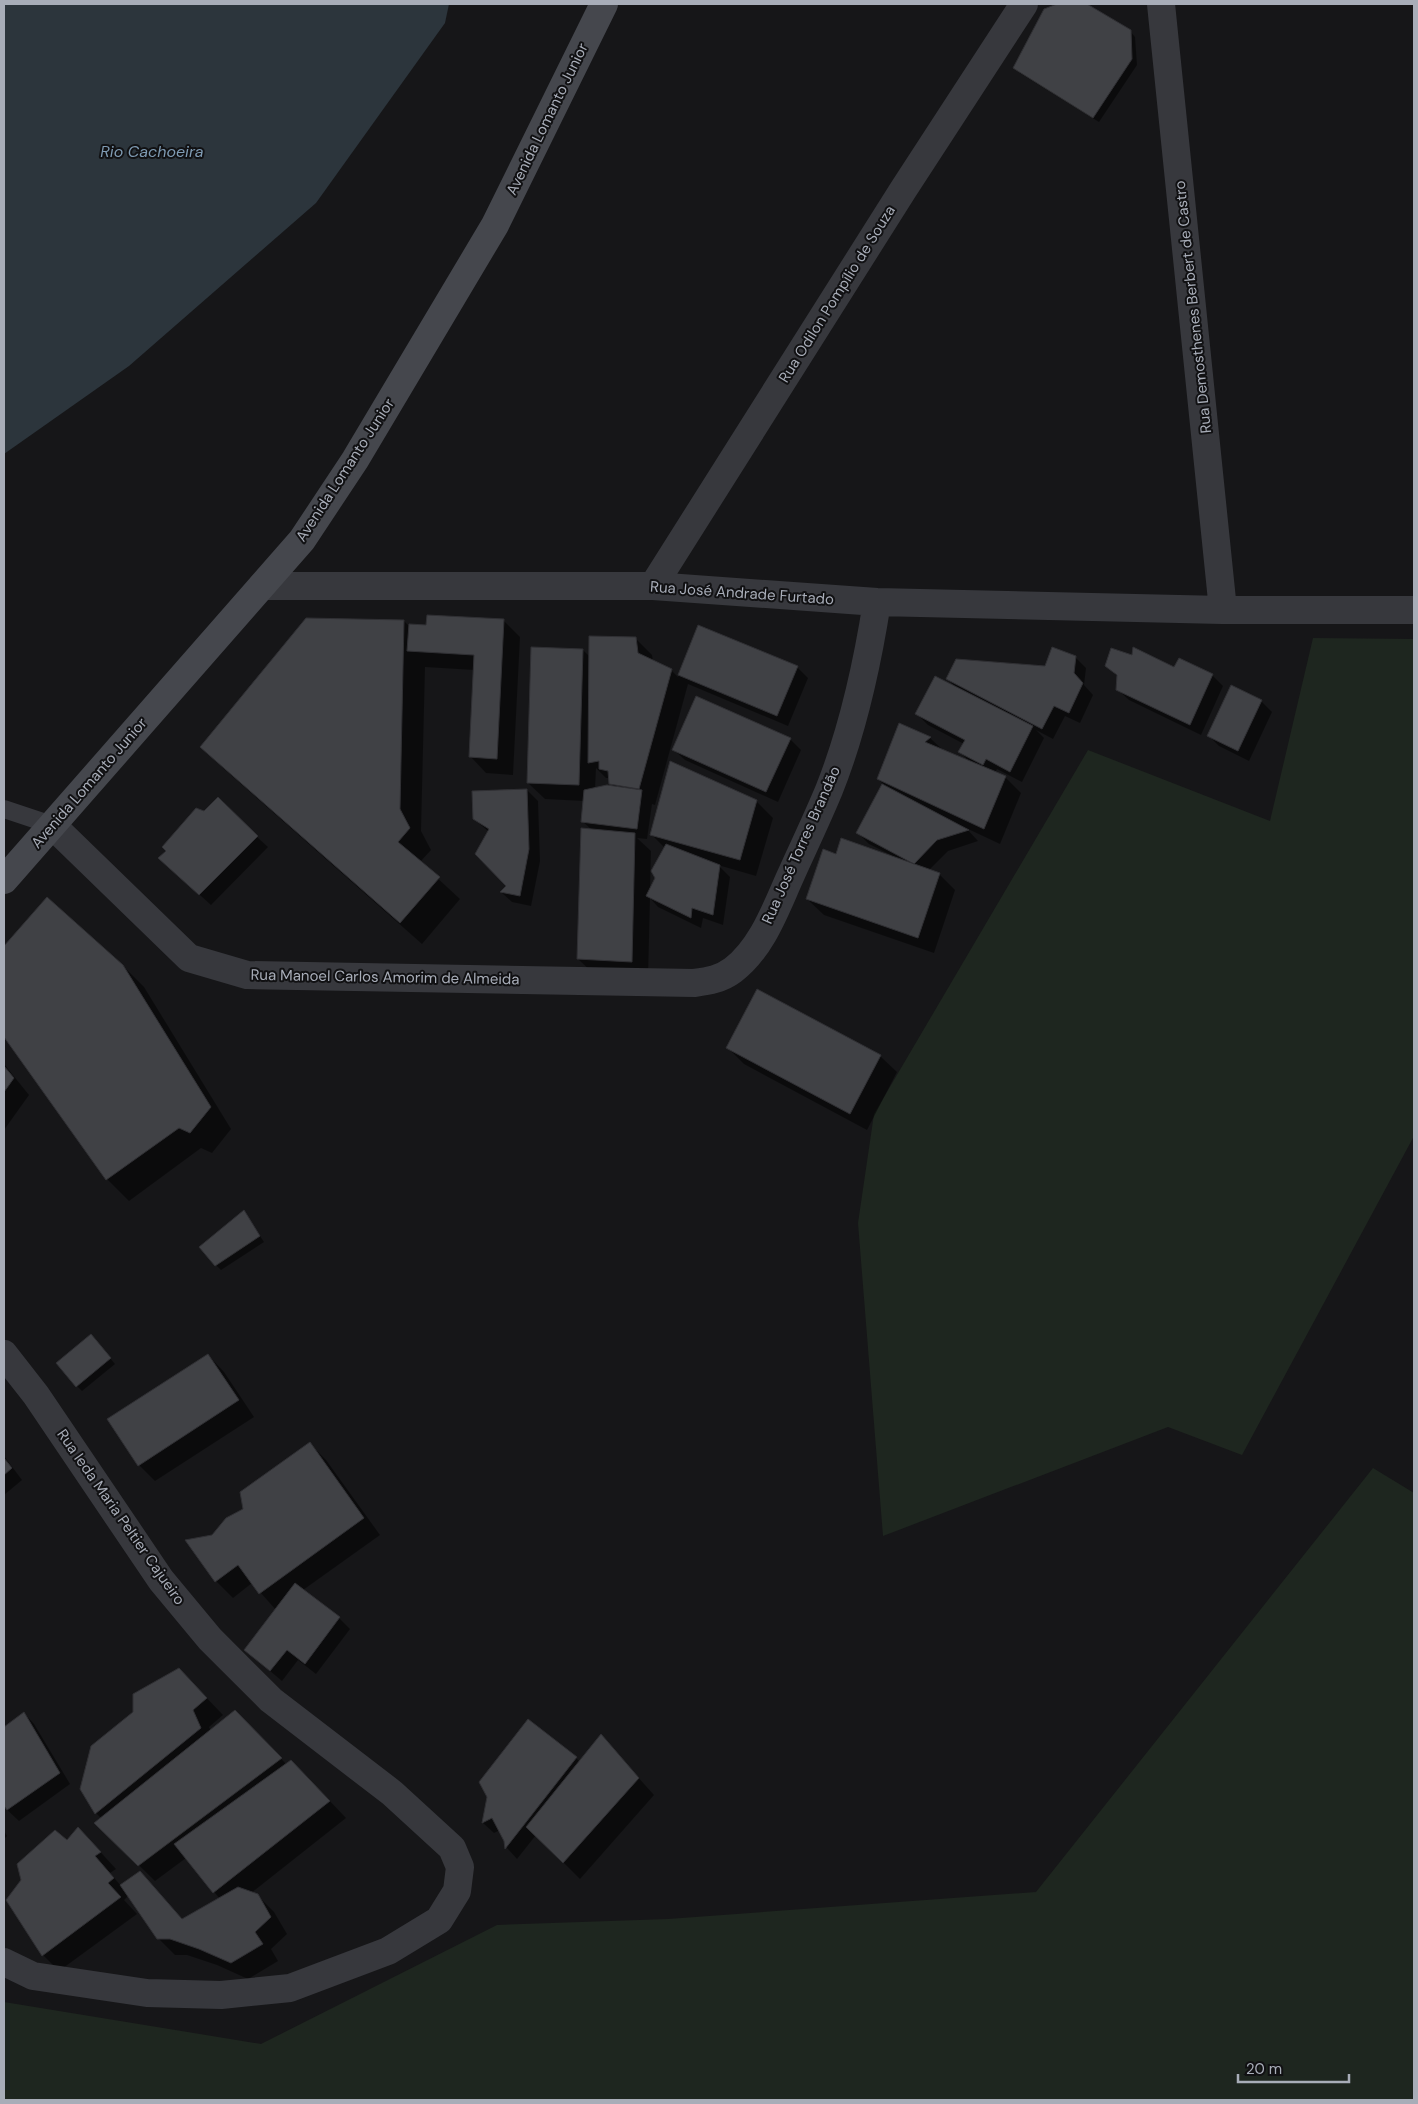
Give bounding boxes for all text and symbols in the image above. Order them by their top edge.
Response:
street label: Avenida Lomanto Junior [501,39,593,198]
water label: Rio Cachoeira [100,141,204,162]
street label: Rua Demosthenes Berbert de Castro [1170,179,1216,434]
street label: Rua Odilon Pompílio de Souza [774,202,900,386]
street label: Avenida Lomanto Junior [291,394,399,545]
street label: Rua José Andrade Furtado [649,577,835,609]
street label: Avenida Lomanto Junior [27,713,152,853]
street label: Rua José Torres Brandão [757,763,845,927]
street label: Rua Manoel Carlos Amorim de Almeida [250,965,520,989]
street label: Rua Ieda Maria Peltier Cajueiro [52,1425,190,1609]
scale bar [1238,2052,1349,2084]
text: 20 m [1246,2059,1282,2079]

